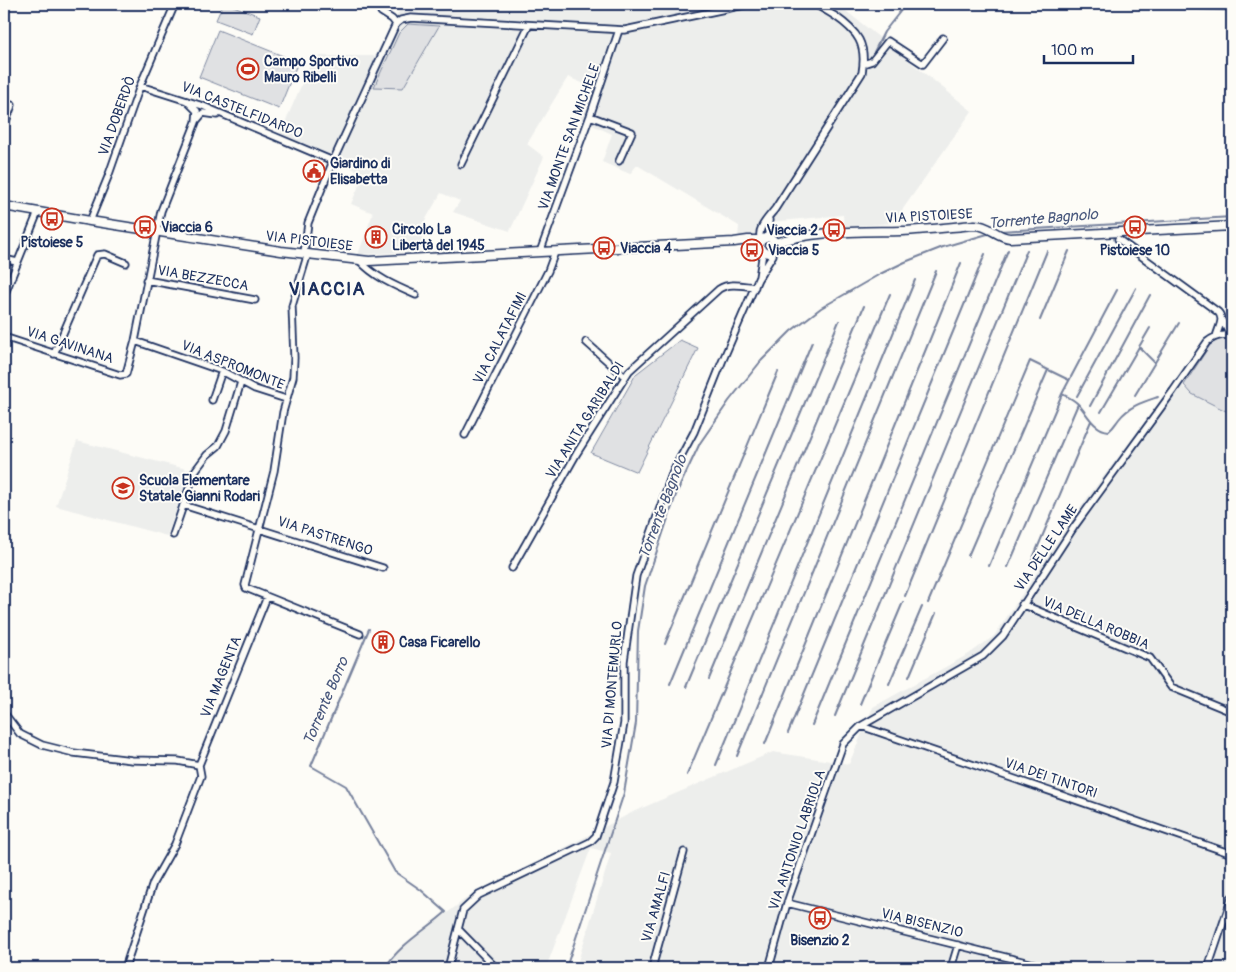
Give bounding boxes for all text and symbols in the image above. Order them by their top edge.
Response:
scale bar [1044,32,1132,64]
text: 100 m [1051,41,1094,60]
place label: Campo Sportivo Mauro Ribelli [264,53,359,86]
sports icon: Campo Sportivo Mauro Ribelli [236,57,260,81]
street label: VIA MONTE SAN MICHELE [535,61,603,213]
street label: VIA DOBERDÒ [93,73,139,158]
street label: VIA CASTELFIDARDO [179,78,305,142]
place label: Giardino di Elisabetta [330,155,391,188]
public building icon: Giardino di Elisabetta [302,159,326,183]
street label: VIA PISTOIESE [885,205,973,227]
water label: Torrente Bagnolo [988,205,1099,233]
bus stop icon: Pistoiese 5 [40,207,64,231]
bus stop icon: Viaccia 6 [133,215,157,239]
bus stop icon: Pistoiese 10 [1123,215,1147,239]
bus stop icon: Viaccia 2 [822,218,846,242]
place label: Viaccia 6 [161,219,213,236]
place label: Circolo La Libertà del 1945 [392,221,485,254]
place label: Viaccia 2 [767,222,818,239]
building icon: Circolo La Libertà del 1945 [364,225,388,249]
street label: VIA PISTOIESE [264,227,354,255]
place label: Pistoiese 5 [21,234,84,251]
bus stop icon: Viaccia 4 [592,236,616,260]
bus stop icon: Viaccia 5 [740,238,764,262]
place label: Viaccia 4 [620,240,673,257]
place label: Viaccia 5 [768,242,820,259]
place label: Pistoiese 10 [1100,242,1171,259]
street label: VIA BEZZECCA [156,262,250,294]
district label: VIACCIA [288,277,366,301]
street label: VIA CALATAFIMI [470,289,530,387]
street label: VIA GAVINANA [24,323,116,367]
street label: VIA ASPROMONTE [179,337,287,393]
street label: VIA ANITA GARIBALDI [542,358,628,482]
water label: Torrente Bagnolo [634,451,692,562]
place label: Scuola Elementare Statale Gianni Rodari [139,472,261,505]
school or university icon: Scuola Elementare Statale Gianni Rodari [111,476,135,500]
street label: VIA DELLE LAME [1011,501,1081,595]
street label: VIA PASTRENGO [275,513,375,559]
street label: VIA DELLA ROBBIA [1040,593,1152,653]
street label: VIA DI MONTEMURLO [598,620,626,749]
building icon: Casa Ficarello [371,630,395,654]
street label: VIA MAGENTA [197,634,245,720]
place label: Casa Ficarello [399,634,481,651]
water label: Torrente Borro [299,654,353,748]
street label: VIA DEI TINTORI [1002,754,1100,802]
street label: VIA ANTONIO LABRIOLA [765,768,829,912]
street label: VIA AMALFI [638,870,674,944]
street label: VIA BISENZIO [879,905,965,941]
bus stop icon: Bisenzio 2 [808,906,832,930]
place label: Bisenzio 2 [790,932,850,949]

